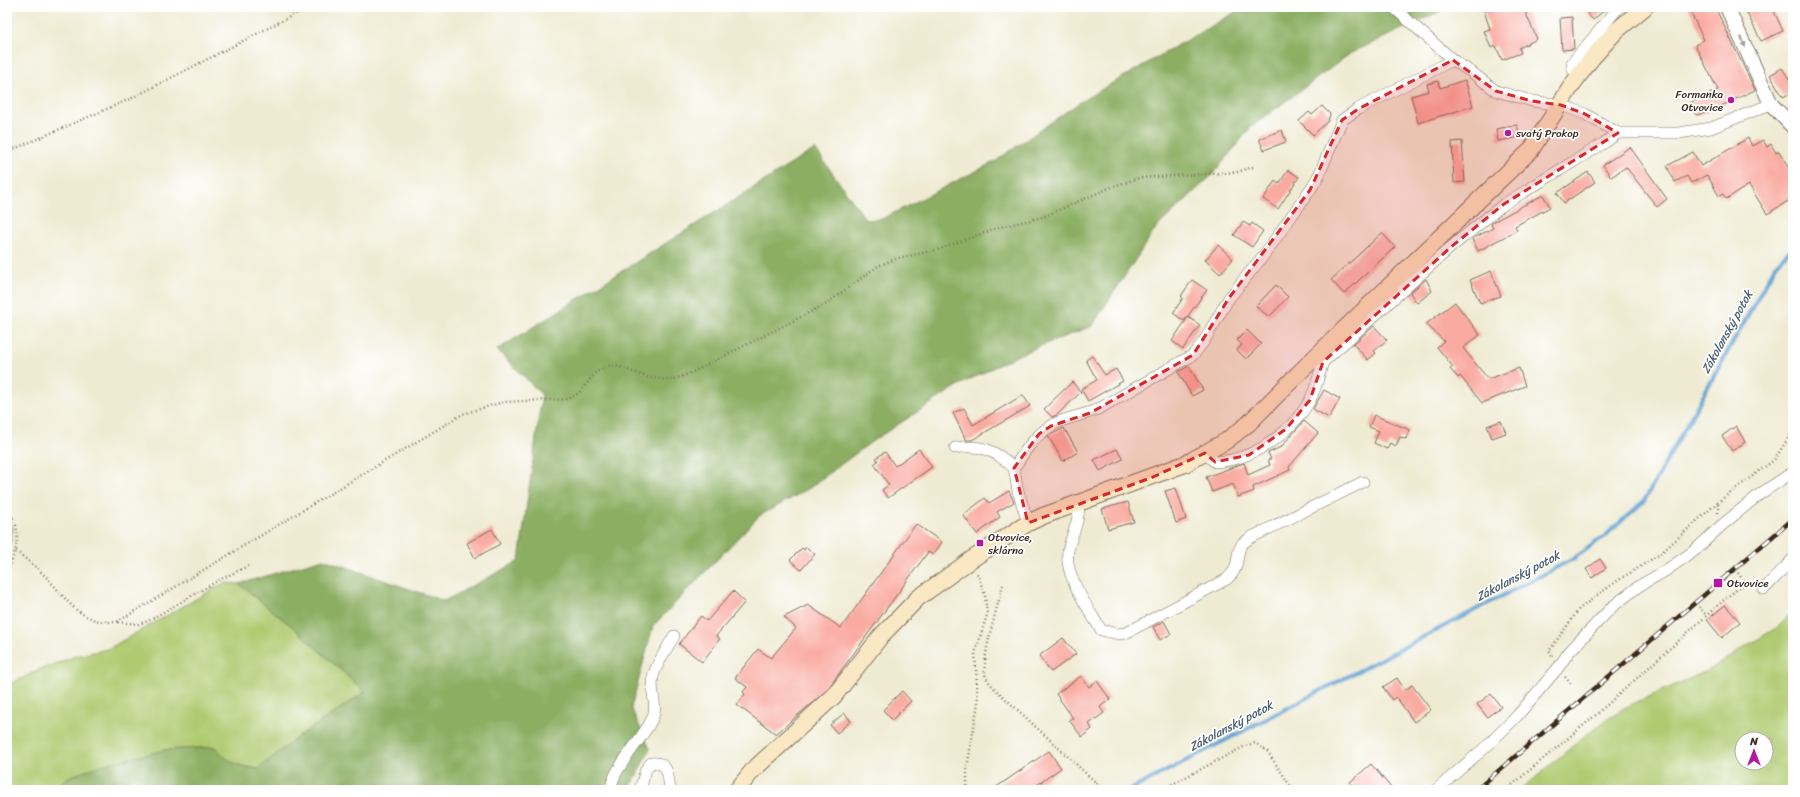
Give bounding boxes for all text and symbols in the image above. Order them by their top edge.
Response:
one-way arrow [1740,37,1746,48]
place label: Formanka Otvovice [1676,85,1724,117]
marker: Formanka Otvovice [1726,95,1736,105]
place label: svatý Prokop [1515,124,1579,143]
marker: svatý Prokop [1503,128,1513,138]
water label: Zákolanský potok [1695,285,1760,378]
place label: Otvovice, sklárna [987,528,1033,560]
marker: Otvovice, sklárna [975,538,985,548]
water label: Zákolanský potok [1472,544,1565,607]
place label: Otvovice [1727,574,1769,593]
marker: Otvovice [1712,577,1724,589]
water label: Zákolanský potok [1185,694,1278,757]
north arrow [1734,731,1774,771]
text: N [1749,732,1758,751]

